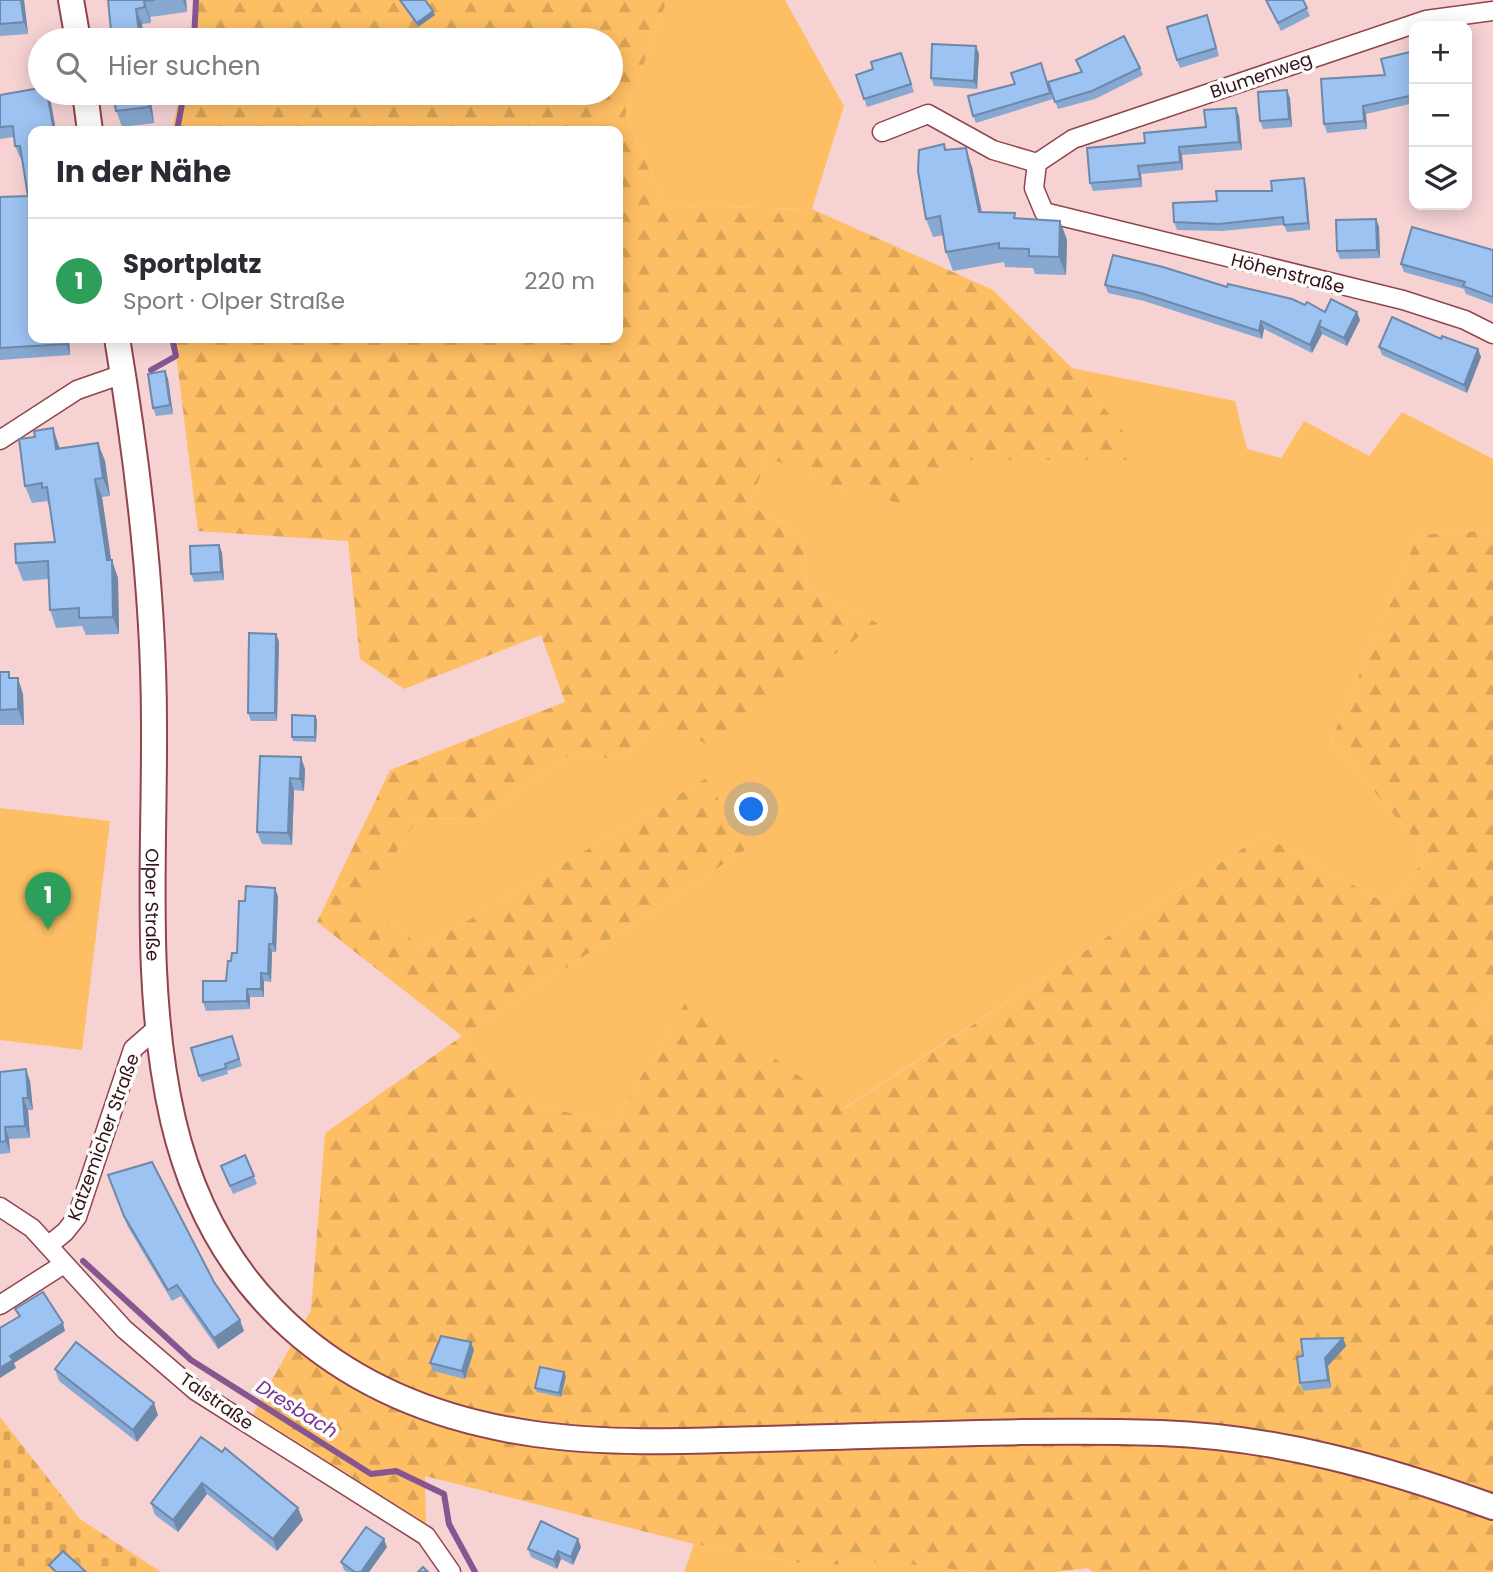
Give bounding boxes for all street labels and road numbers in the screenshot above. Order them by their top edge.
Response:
street label: Blumenweg [1207,46,1315,104]
street label: Höhenstraße [1228,247,1348,299]
street label: Olper Straße [140,848,166,962]
street label: Katzemicher Straße [61,1050,145,1224]
street label: Talstraße [175,1367,259,1435]

